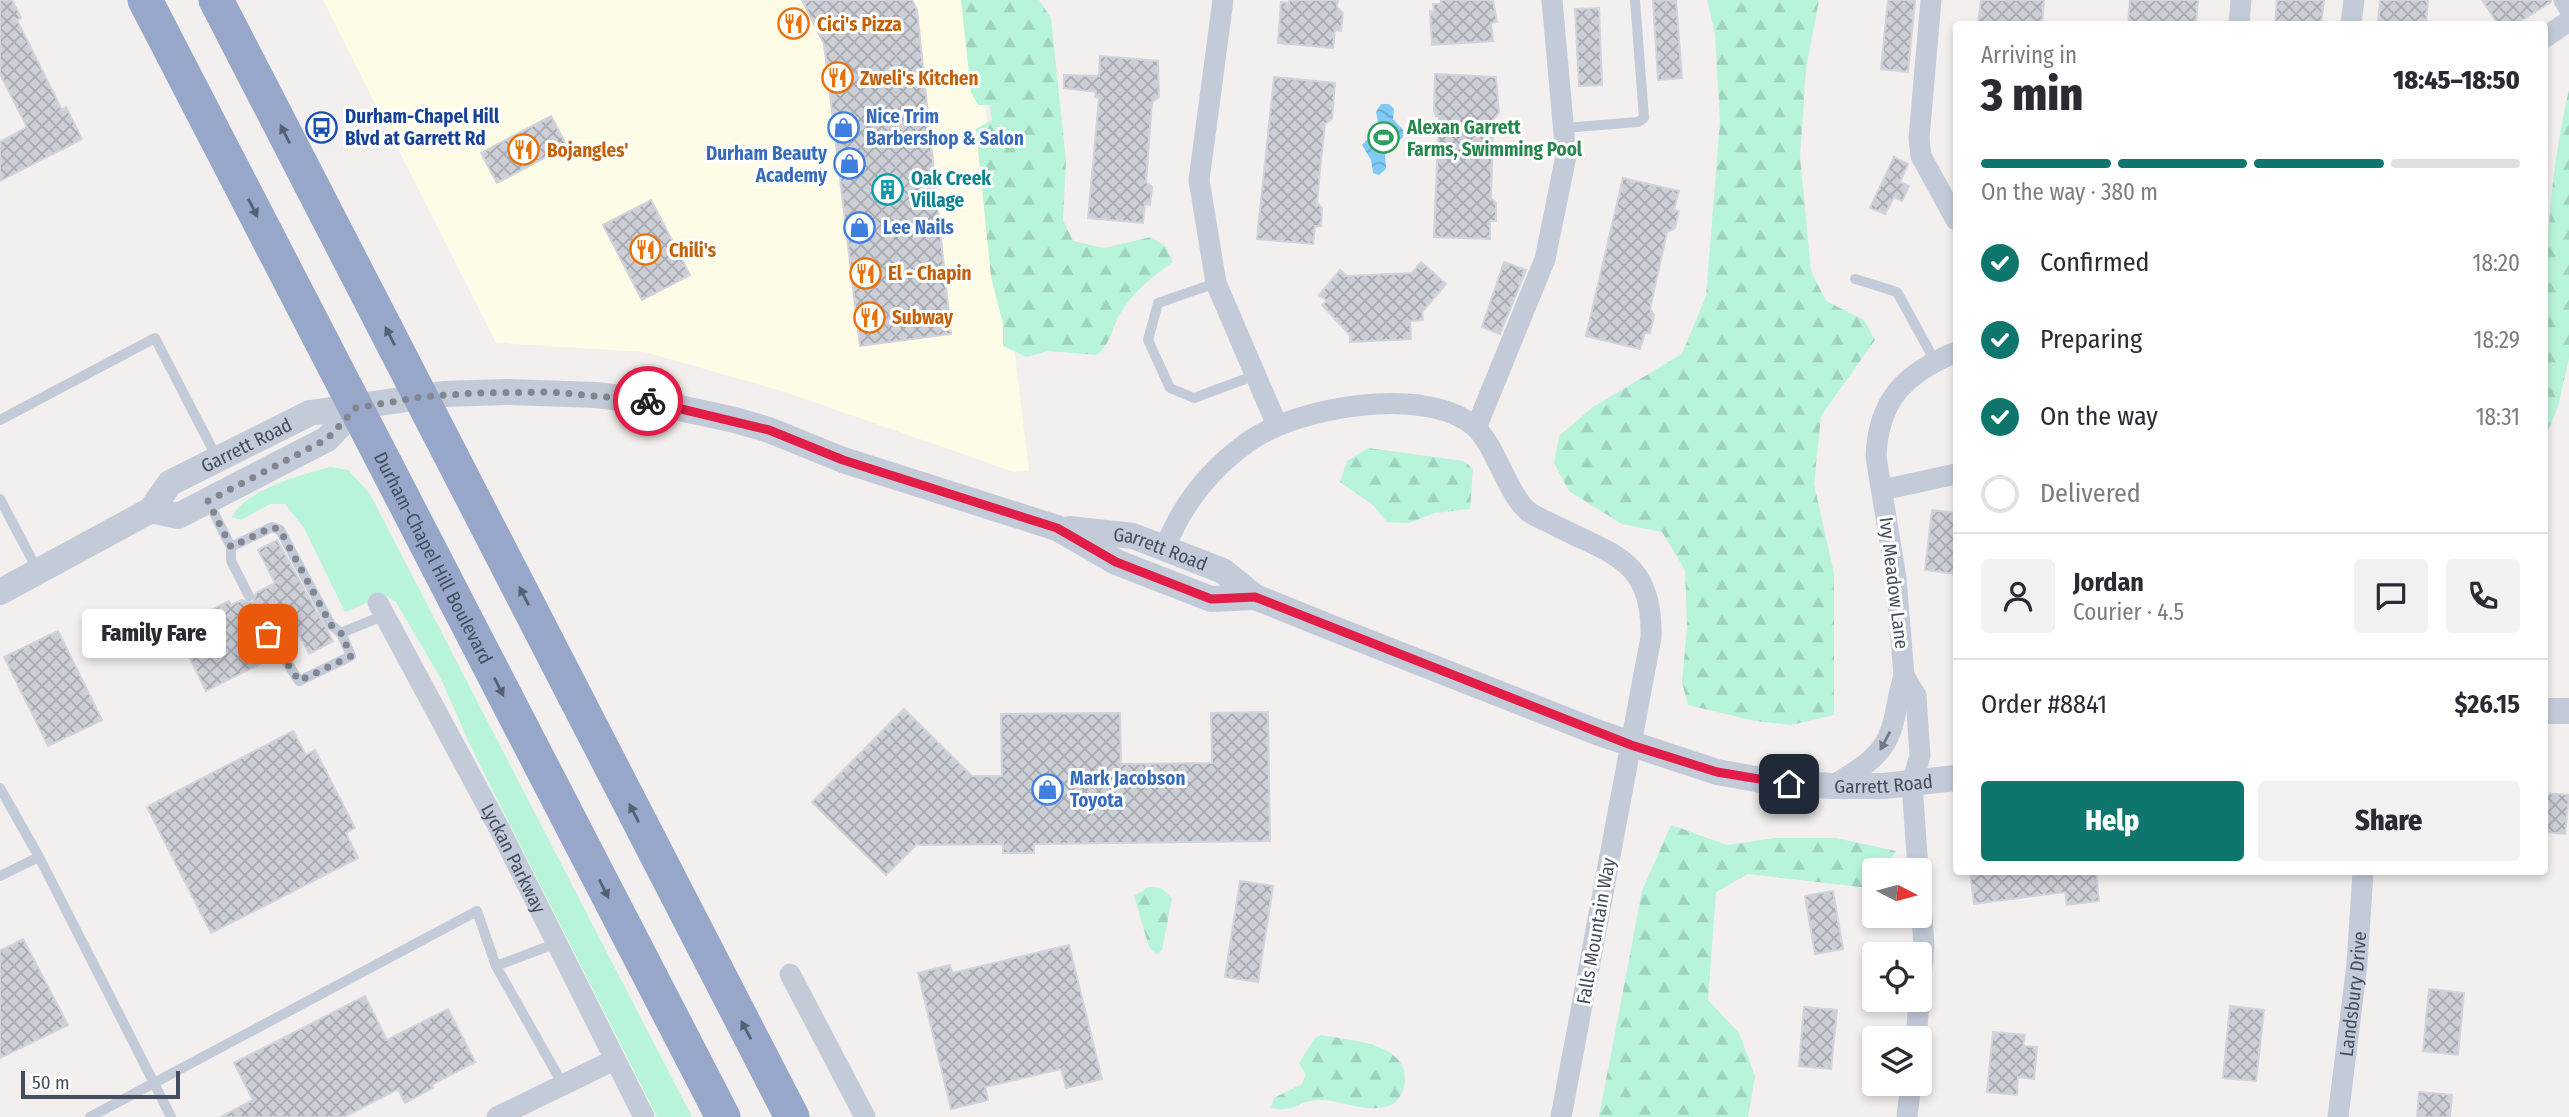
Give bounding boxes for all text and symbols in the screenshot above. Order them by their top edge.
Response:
restaurant icon: Cici's Pizza [777,7,811,41]
place label: Cici's Pizza [817,13,902,36]
text: Arriving in [1981,41,2077,69]
restaurant icon: Zweli's Kitchen [820,61,854,95]
text: 18:45–18:50 [2393,65,2520,96]
place label: Zweli's Kitchen [860,67,978,90]
text: 3 min [1981,67,2083,122]
place label: Durham-Chapel Hill Blvd at Garrett Rd [345,105,500,150]
place label: Nice Trim Barbershop & Salon [866,105,1024,150]
bus stop icon: Durham-Chapel Hill Blvd at Garrett Rd [305,110,339,144]
shop icon: Nice Trim Barbershop & Salon [826,110,860,144]
place label: Alexan Garrett Farms, Swimming Pool [1406,116,1583,161]
sports icon: Alexan Garrett Farms, Swimming Pool [1367,121,1401,155]
one-way arrow [279,124,291,144]
restaurant icon: Bojangles' [507,133,541,167]
place label: Bojangles' [547,139,629,162]
place label: Durham Beauty Academy [706,142,828,187]
shop icon: Durham Beauty Academy [833,147,867,181]
place label: Oak Creek Village [910,167,991,212]
building icon: Oak Creek Village [871,172,905,206]
text: On the way · 380 m [1981,178,2158,206]
one-way arrow [247,198,258,218]
shop icon: Lee Nails [843,210,877,244]
place label: Lee Nails [883,216,955,239]
restaurant icon: Chili's [629,233,663,267]
place label: Chili's [669,239,717,262]
icon: check [1981,244,2019,282]
text: Confirmed [2040,247,2150,278]
text: 18:20 [2473,249,2520,277]
restaurant icon: El - Chapin [848,256,882,290]
place label: El - Chapin [888,262,971,285]
restaurant icon: Subway [852,300,886,334]
place label: Subway [892,306,954,329]
icon: check [1981,321,2019,359]
text: Preparing [2040,324,2142,355]
one-way arrow [384,326,395,346]
text: 18:29 [2473,326,2520,354]
courier [613,366,683,436]
icon: bike [629,382,667,420]
icon: check [1981,398,2019,436]
text: On the way [2040,401,2158,432]
text: 18:31 [2476,403,2520,431]
street label: Garrett Road [197,413,295,477]
street label: Durham-Chapel Hill Boulevard [369,448,498,668]
text: Delivered [2040,478,2141,509]
street label: Ivy Meadow Lane [1875,516,1913,650]
street label: Garrett Road [1112,522,1211,575]
button: person [1981,559,2055,633]
button: chat [2354,559,2428,633]
button: phone [2446,559,2520,633]
text: Jordan [2073,567,2144,598]
one-way arrow [518,586,529,606]
text: Courier · 4.5 [2073,598,2184,626]
pin [238,604,298,664]
callout: Family Fare [82,610,226,658]
icon: bag [249,615,287,653]
text: Family Fare [101,619,207,647]
one-way arrow [494,677,505,697]
text: Order #8841 [1981,689,2107,720]
text: $26.15 [2455,689,2520,720]
one-way arrow [1880,731,1892,751]
pin [1759,754,1819,814]
icon: home [1770,765,1808,803]
place label: Mark Jacobson Toyota [1070,767,1185,812]
street label: Garrett Road [1834,769,1934,798]
shop icon: Mark Jacobson Toyota [1030,772,1064,806]
button: Help [1981,781,2244,861]
button: Share [2258,781,2520,861]
street label: Lyckan Parkway [476,799,551,917]
one-way arrow [629,803,640,823]
street label: Falls Mountain Way [1572,856,1620,1006]
north arrow [1862,858,1932,928]
map controls [1862,858,1932,1096]
one-way arrow [598,879,610,899]
street label: Landsbury Drive [2334,931,2371,1058]
button: locate [1862,942,1932,1012]
one-way arrow [740,1020,752,1040]
button: layers [1862,1026,1932,1096]
scale bar [21,1068,180,1100]
text: 50 m [32,1071,70,1094]

